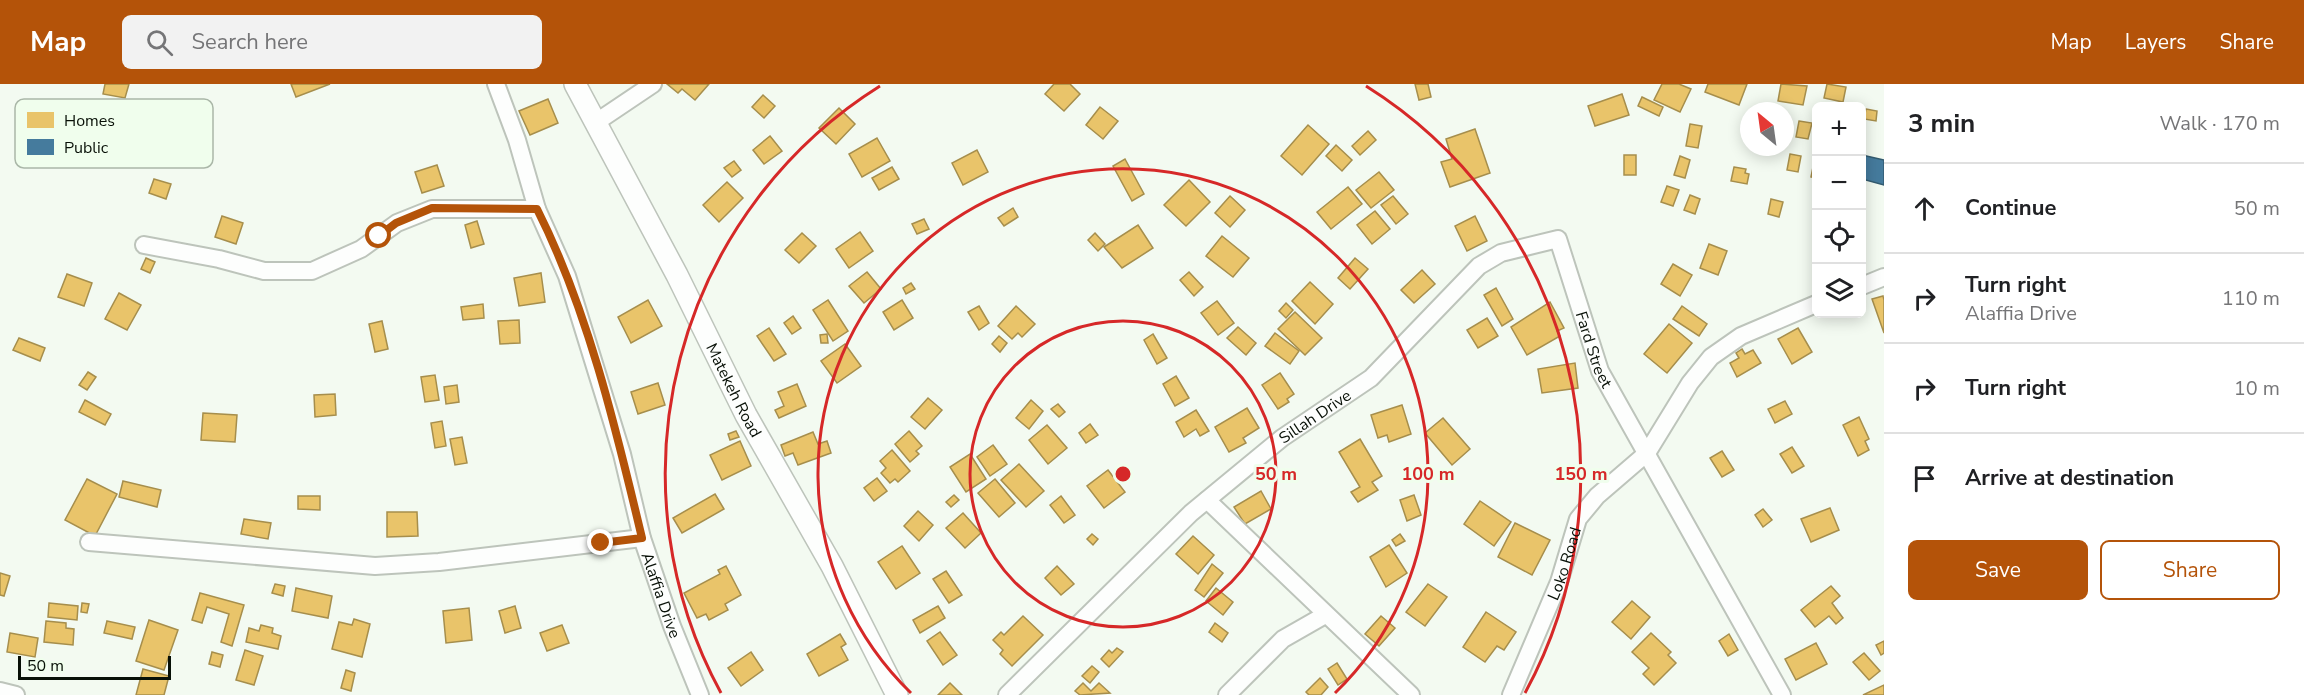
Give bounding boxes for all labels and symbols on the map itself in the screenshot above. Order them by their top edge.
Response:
legend [15,99,213,168]
north arrow [1740,102,1794,156]
text: Homes [64,110,115,132]
text: Public [64,137,109,159]
route start [365,222,391,248]
street label: Fard Street [1570,309,1617,392]
street label: Matekeh Road [700,340,767,442]
street label: Sillah Drive [1275,385,1356,449]
text: 50 m [1255,462,1297,486]
text: 100 m [1401,462,1455,486]
text: 150 m [1554,462,1608,486]
centre of rings [1113,464,1133,484]
street label: Loko Road [1543,525,1587,604]
route end [587,529,613,555]
street label: Alaffia Drive [636,549,686,642]
scale bar [18,653,171,680]

